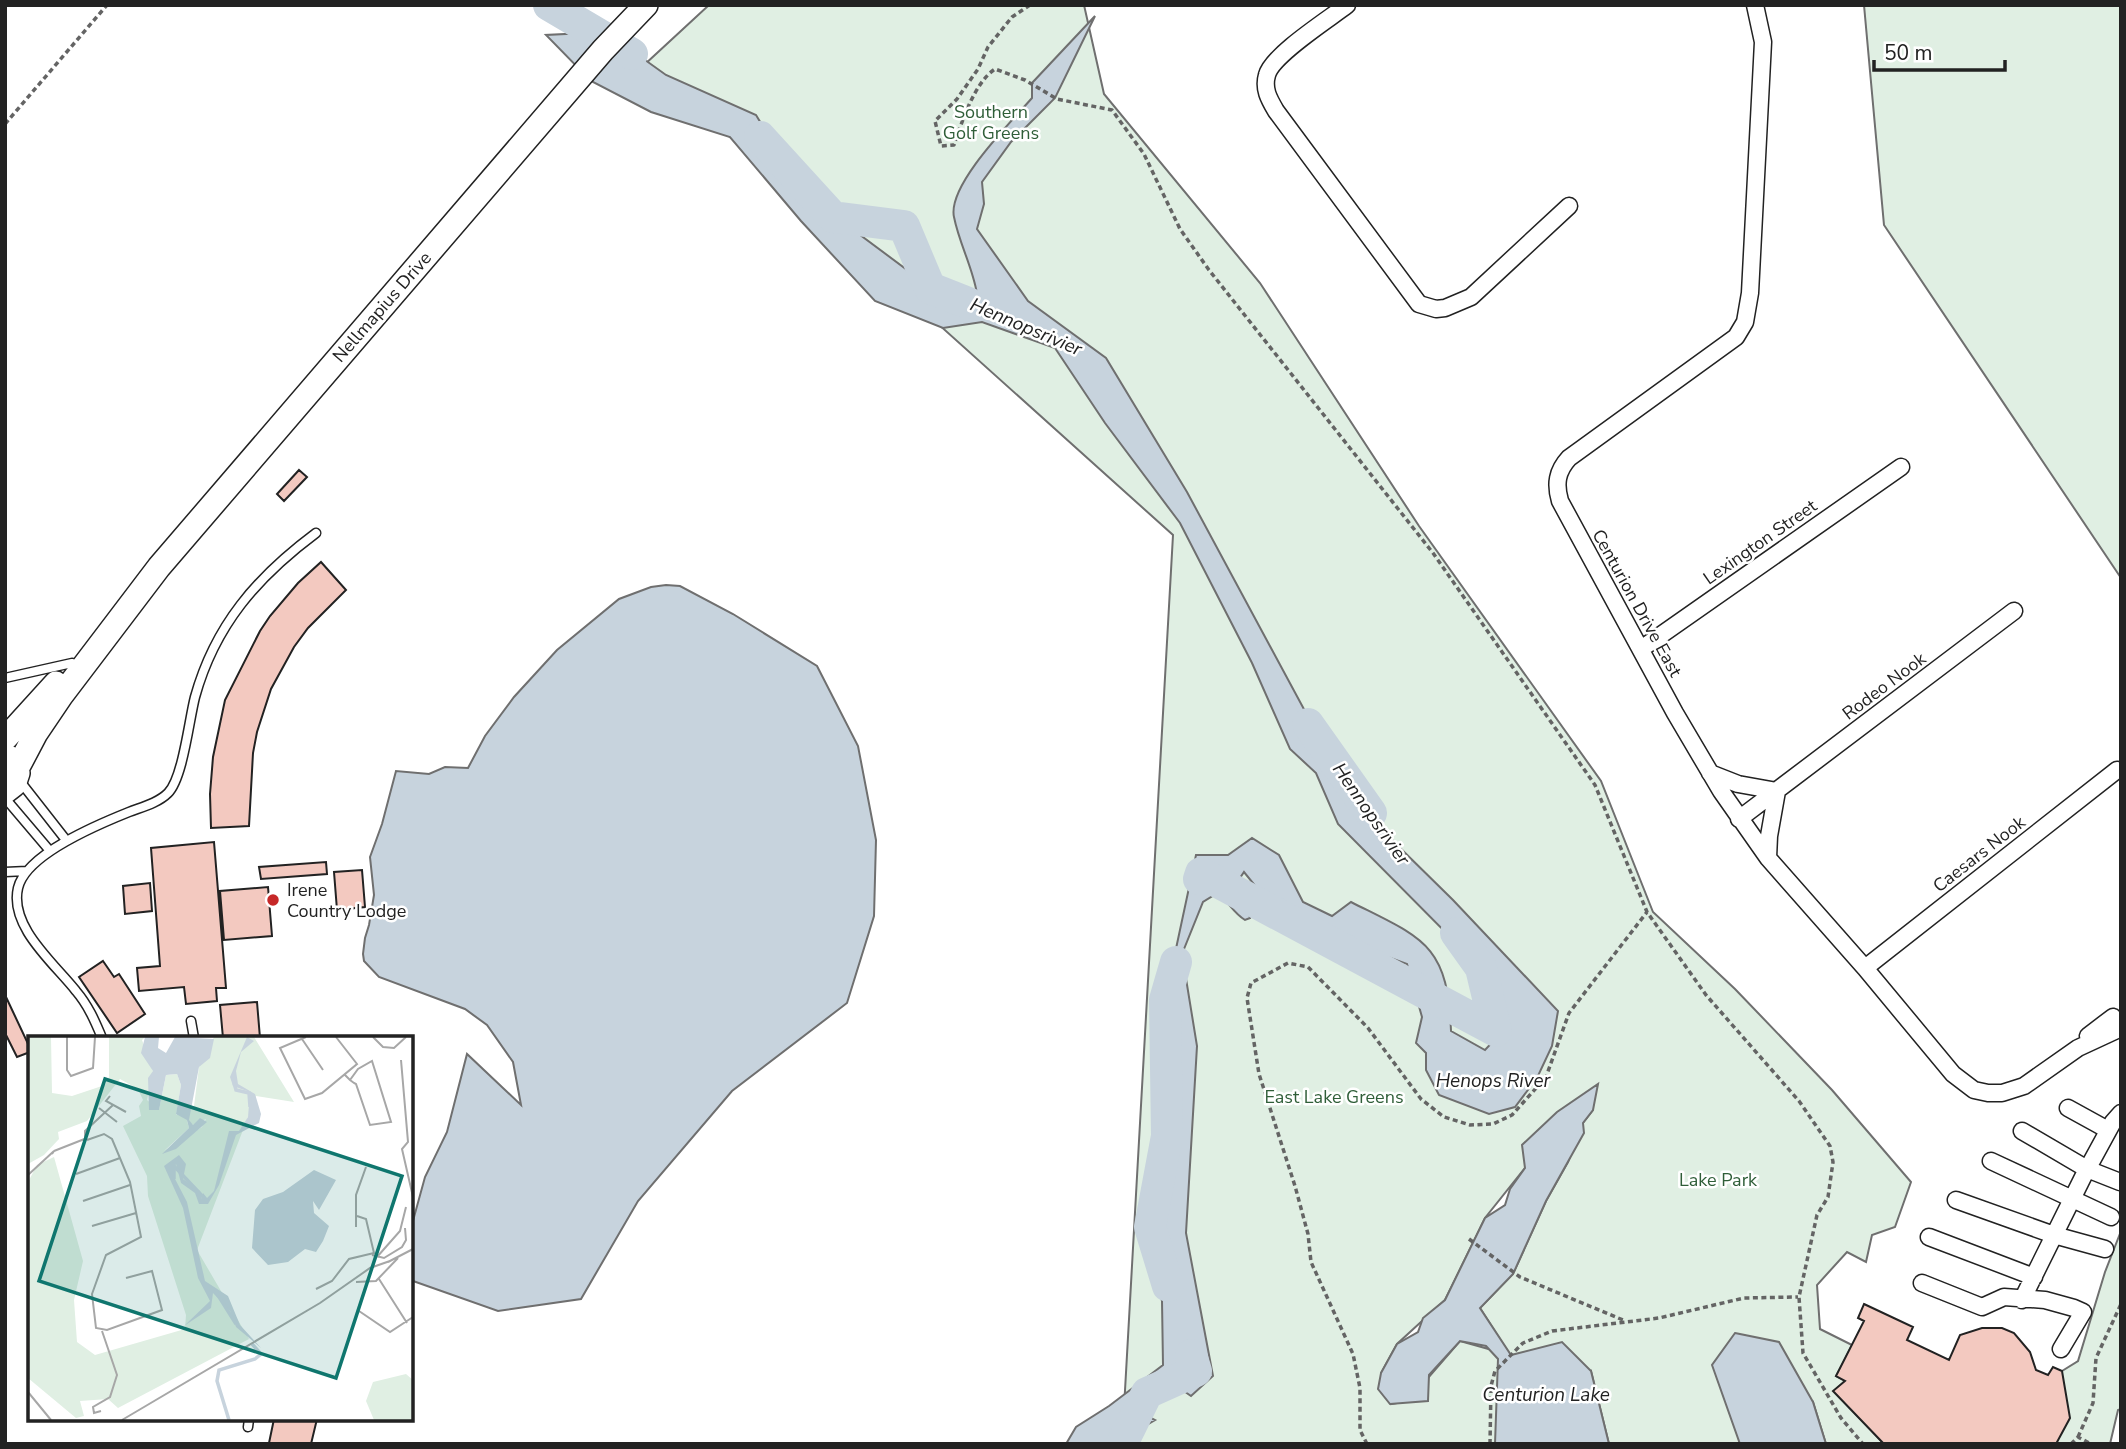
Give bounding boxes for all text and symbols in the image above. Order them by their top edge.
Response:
scale bar [1874,28,2005,72]
text: 50 m [1884,39,1933,67]
park label: Southern Golf Greens [943,100,1039,145]
street label: Nellmapius Drive [327,247,437,367]
water label: Hennopsrivier [966,292,1087,363]
street label: Lexington Street [1698,493,1822,590]
street label: Centurion Drive East [1586,525,1688,682]
street label: Rodeo Nook [1837,646,1932,725]
water label: Hennopsrivier [1326,758,1417,871]
street label: Caesars Nook [1928,810,2031,898]
place label: Irene Country Lodge [287,878,406,923]
marker: Irene Country Lodge [265,892,281,908]
inset map [28,1036,413,1421]
water label: Henops River [1436,1068,1552,1094]
park label: East Lake Greens [1264,1085,1404,1109]
park label: Lake Park [1679,1168,1758,1192]
water label: Centurion Lake [1482,1382,1610,1408]

